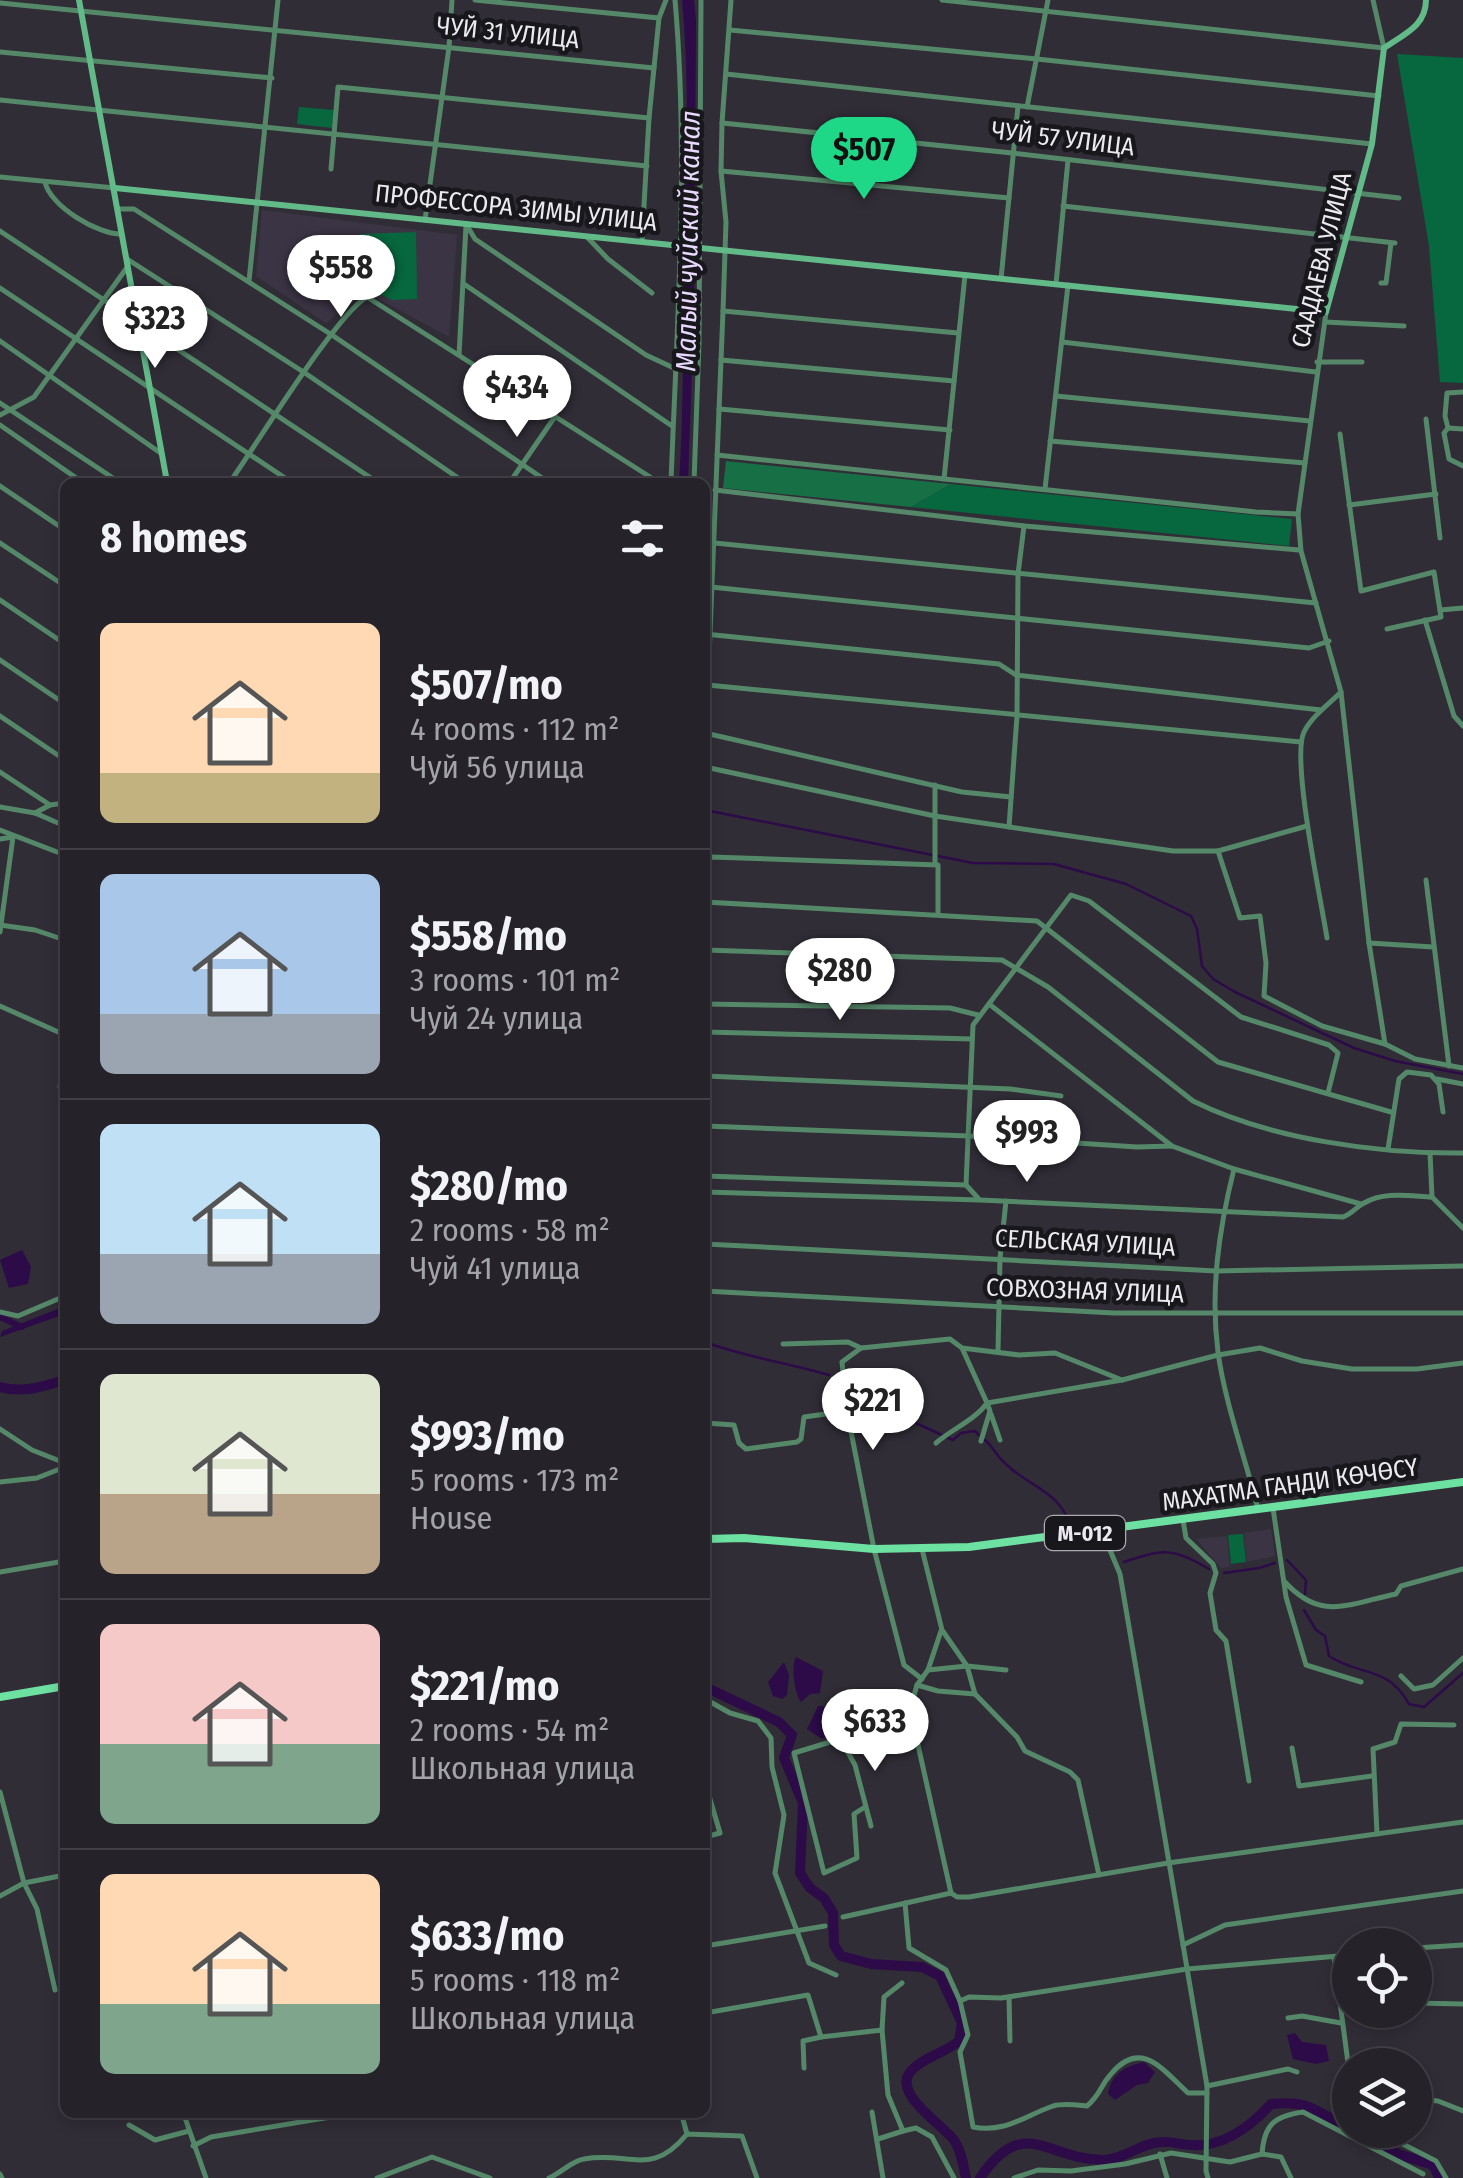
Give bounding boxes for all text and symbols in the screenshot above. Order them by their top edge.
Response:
street label: ЧУЙ 31 УЛИЦА [435,10,581,55]
water label: Малый чуйский канал [669,110,707,372]
street label: ЧУЙ 57 УЛИЦА [990,114,1136,163]
pin: $507 [805,117,923,202]
text: $507 [833,130,895,168]
street label: СААДАЕВА УЛИЦА [1286,169,1358,351]
street label: ПРОФЕССОРА ЗИМЫ УЛИЦА [374,178,658,238]
pin: $558 [282,235,400,320]
text: $558 [309,248,373,286]
pin: $323 [96,286,214,371]
text: $323 [125,299,185,337]
pin: $434 [458,355,576,440]
text: $434 [485,368,549,406]
icon: filters [615,511,670,566]
text: 8 homes [100,513,247,563]
text: $507/mo [410,660,563,710]
icon: home [180,663,300,783]
text: 4 rooms · 112 m² [410,710,619,748]
text: Чуй 56 улица [410,748,585,786]
text: $558/mo [410,911,567,961]
icon: home [180,914,300,1034]
pin: $280 [781,938,899,1023]
text: $280 [808,951,872,989]
text: 3 rooms · 101 m² [410,961,620,999]
text: Чуй 24 улица [410,999,583,1037]
pin: $993 [968,1100,1086,1185]
text: $993 [995,1113,1059,1151]
text: $280/mo [410,1161,568,1211]
icon: home [180,1164,300,1284]
text: 2 rooms · 58 m² [410,1211,610,1249]
street label: СЕЛЬСКАЯ УЛИЦА [994,1223,1176,1263]
text: Чуй 41 улица [410,1249,580,1287]
street label: СОВХОЗНАЯ УЛИЦА [986,1273,1184,1309]
pin: $221 [814,1368,932,1453]
text: $221 [844,1381,902,1419]
text: $993/mo [410,1411,565,1461]
icon: home [180,1414,300,1534]
street label: МАХАТМА ГАНДИ КӨЧӨСҮ [1160,1452,1420,1518]
text: 5 rooms · 173 m² [410,1461,619,1499]
text: House [410,1499,492,1537]
road number: М-012 [1045,1516,1125,1550]
text: $221/mo [410,1661,559,1711]
icon: home [180,1664,300,1784]
pin: $633 [816,1689,934,1774]
text: $633 [844,1702,906,1740]
text: 2 rooms · 54 m² [410,1711,609,1749]
text: Школьная улица [410,1749,635,1787]
text: $633/mo [410,1911,564,1961]
icon: home [180,1914,300,2034]
map controls [1332,1928,1432,2148]
button: locate [1332,1928,1432,2028]
text: 5 rooms · 118 m² [410,1961,620,1999]
text: Школьная улица [410,1999,635,2037]
button: layers [1332,2048,1432,2148]

